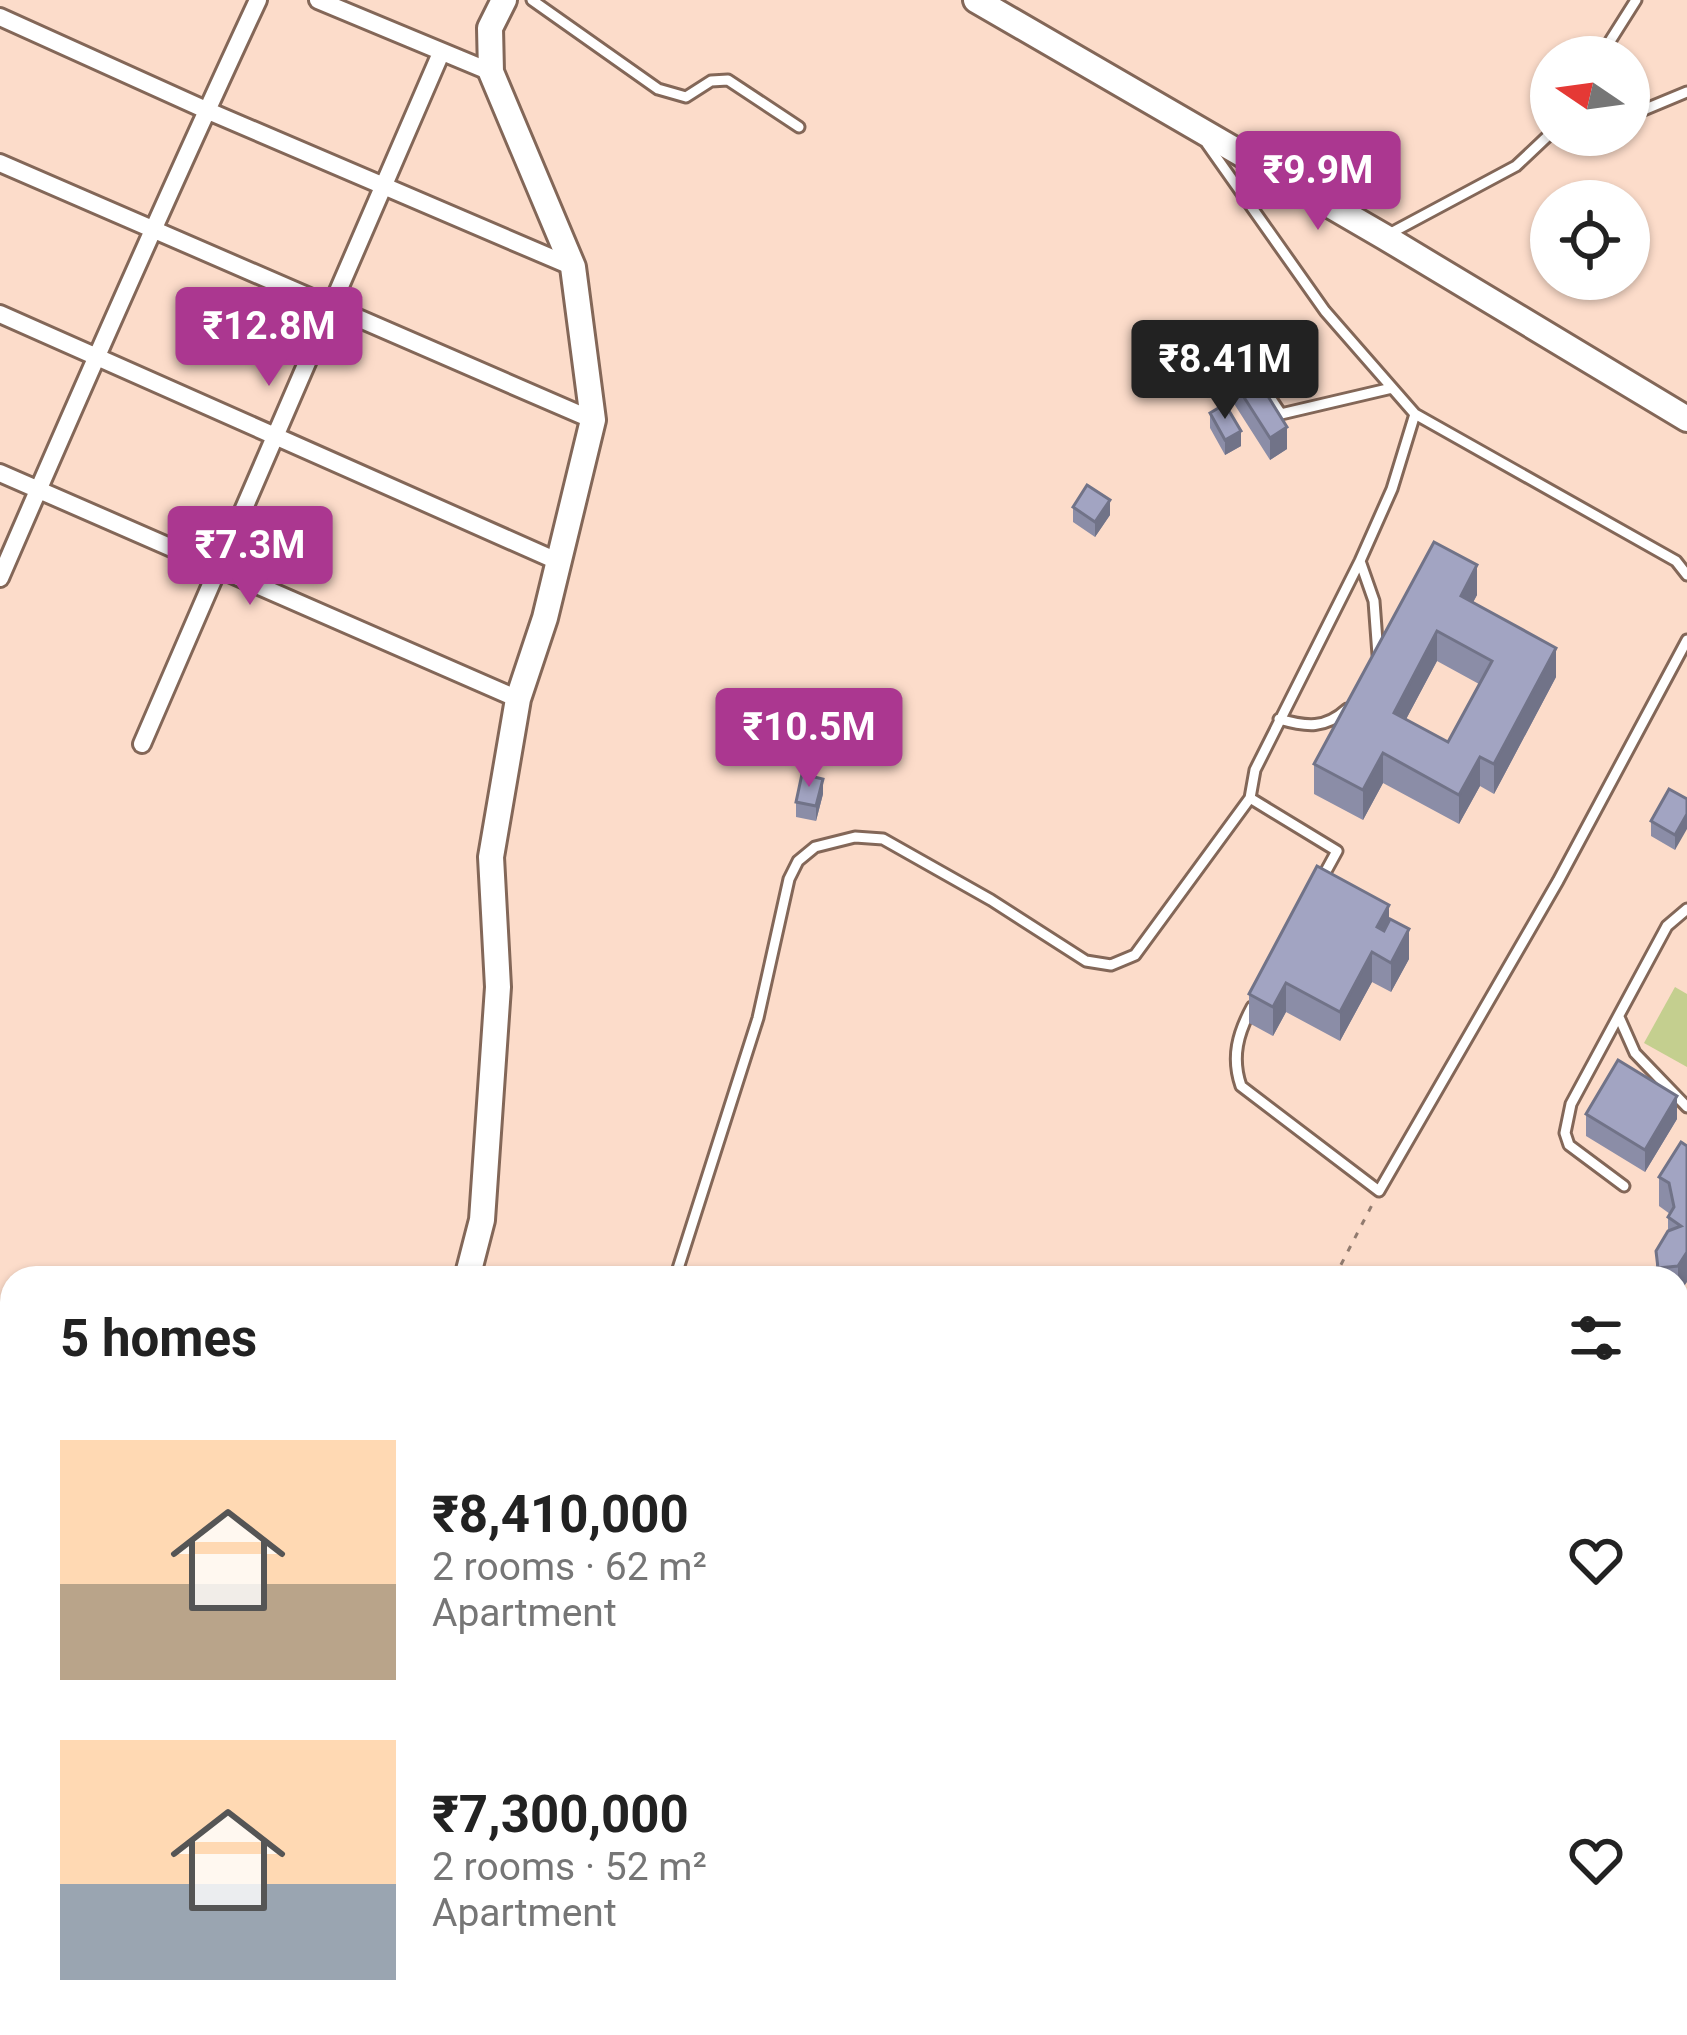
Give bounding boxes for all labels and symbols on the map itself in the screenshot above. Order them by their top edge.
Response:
north arrow [1530,36,1650,156]
pin: ₹9.9M [1234,131,1402,233]
pin: ₹12.8M [171,287,367,389]
pin: ₹8.41M [1127,320,1323,422]
pin: ₹7.3M [166,506,334,608]
pin: ₹10.5M [711,688,907,790]

